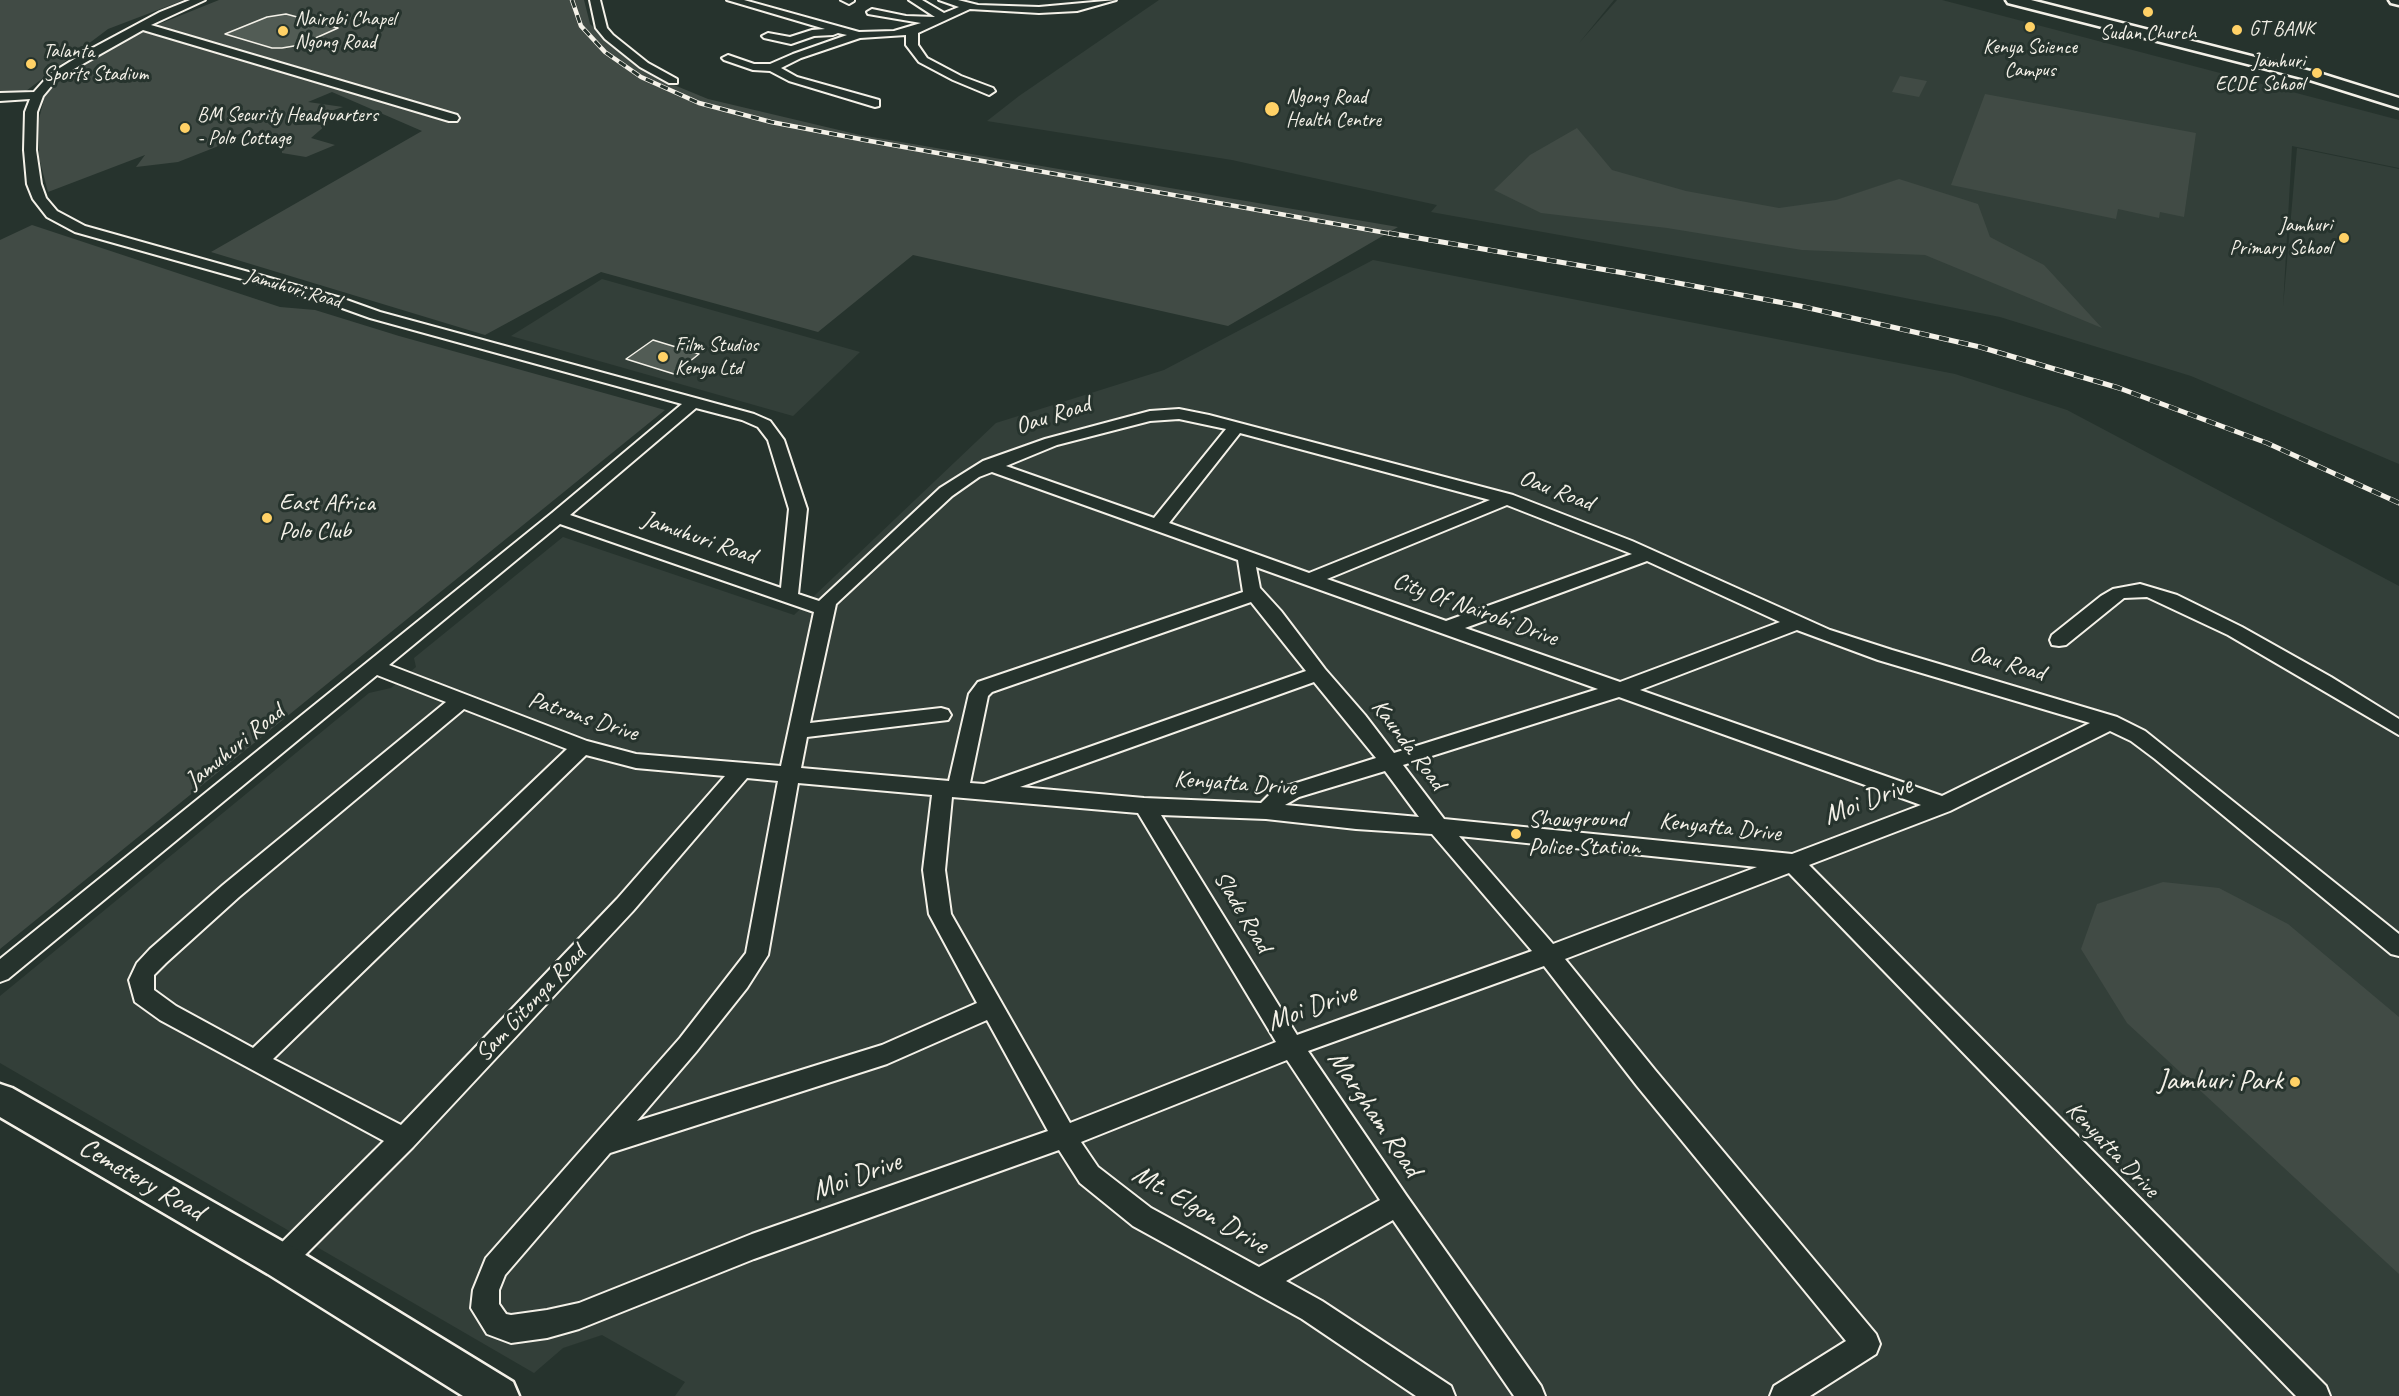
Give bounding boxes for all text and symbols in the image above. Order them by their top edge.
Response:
marker: Sudan Church [2141,5,2155,19]
place label: Nairobi Chapel Ngong Road [295,8,396,55]
place label: GT BANK [2249,18,2314,42]
marker: Kenya Science Campus [2023,20,2037,34]
place label: Sudan Church [2100,22,2196,46]
marker: GT BANK [2230,23,2244,37]
marker: Nairobi Chapel Ngong Road [276,24,290,38]
place label: Kenya Science Campus [1983,36,2077,83]
place label: Talanta Sports Stadium [43,40,148,87]
place label: Jamhuri ECDE School [2215,50,2305,97]
marker: Talanta Sports Stadium [24,57,38,71]
marker: Jamhuri ECDE School [2310,66,2324,80]
place label: Ngong Road Health Centre [1286,86,1381,133]
marker: Ngong Road Health Centre [1263,100,1281,118]
place label: BM Security Headquarters - Polo Cottage [197,104,378,151]
marker: BM Security Headquarters - Polo Cottage [178,121,192,135]
place label: Jamhuri Primary School [2230,214,2332,261]
marker: Jamhuri Primary School [2337,231,2351,245]
street label: Jamuhuri Road [242,264,344,314]
place label: Film Studios Kenya Ltd [675,334,758,381]
marker: Film Studios Kenya Ltd [656,350,670,364]
street label: Oau Road [1012,390,1094,442]
street label: Oau Road [1515,464,1597,518]
place label: East Africa Polo Club [279,490,375,546]
street label: Jamuhuri Road [638,505,760,571]
marker: East Africa Polo Club [260,511,274,525]
street label: City Of Nairobi Drive [1389,567,1561,653]
street label: Oau Road [1966,640,2048,688]
street label: Patrons Drive [525,686,641,748]
street label: Kaunda Road [1364,694,1452,796]
street label: Jamuhuri Road [180,698,290,796]
street label: Kenyatta Drive [1173,765,1297,803]
street label: Moi Drive [1819,769,1917,833]
place label: Showground Police Station [1528,806,1640,862]
street label: Kenyatta Drive [1658,807,1782,849]
marker: Showground Police Station [1509,827,1523,841]
street label: Slade Road [1207,866,1277,958]
street label: Sam Gitonga Road [470,940,592,1068]
street label: Moi Drive [1263,976,1361,1040]
street label: Margham Road [1319,1044,1429,1184]
place label: Jamhuri Park [2157,1065,2283,1099]
marker: Jamhuri Park [2288,1075,2302,1089]
street label: Kenyatta Drive [2059,1096,2165,1204]
street label: Cemetery Road [73,1131,209,1229]
street label: Moi Drive [808,1145,906,1209]
street label: Mt. Elgon Drive [1126,1158,1274,1262]

